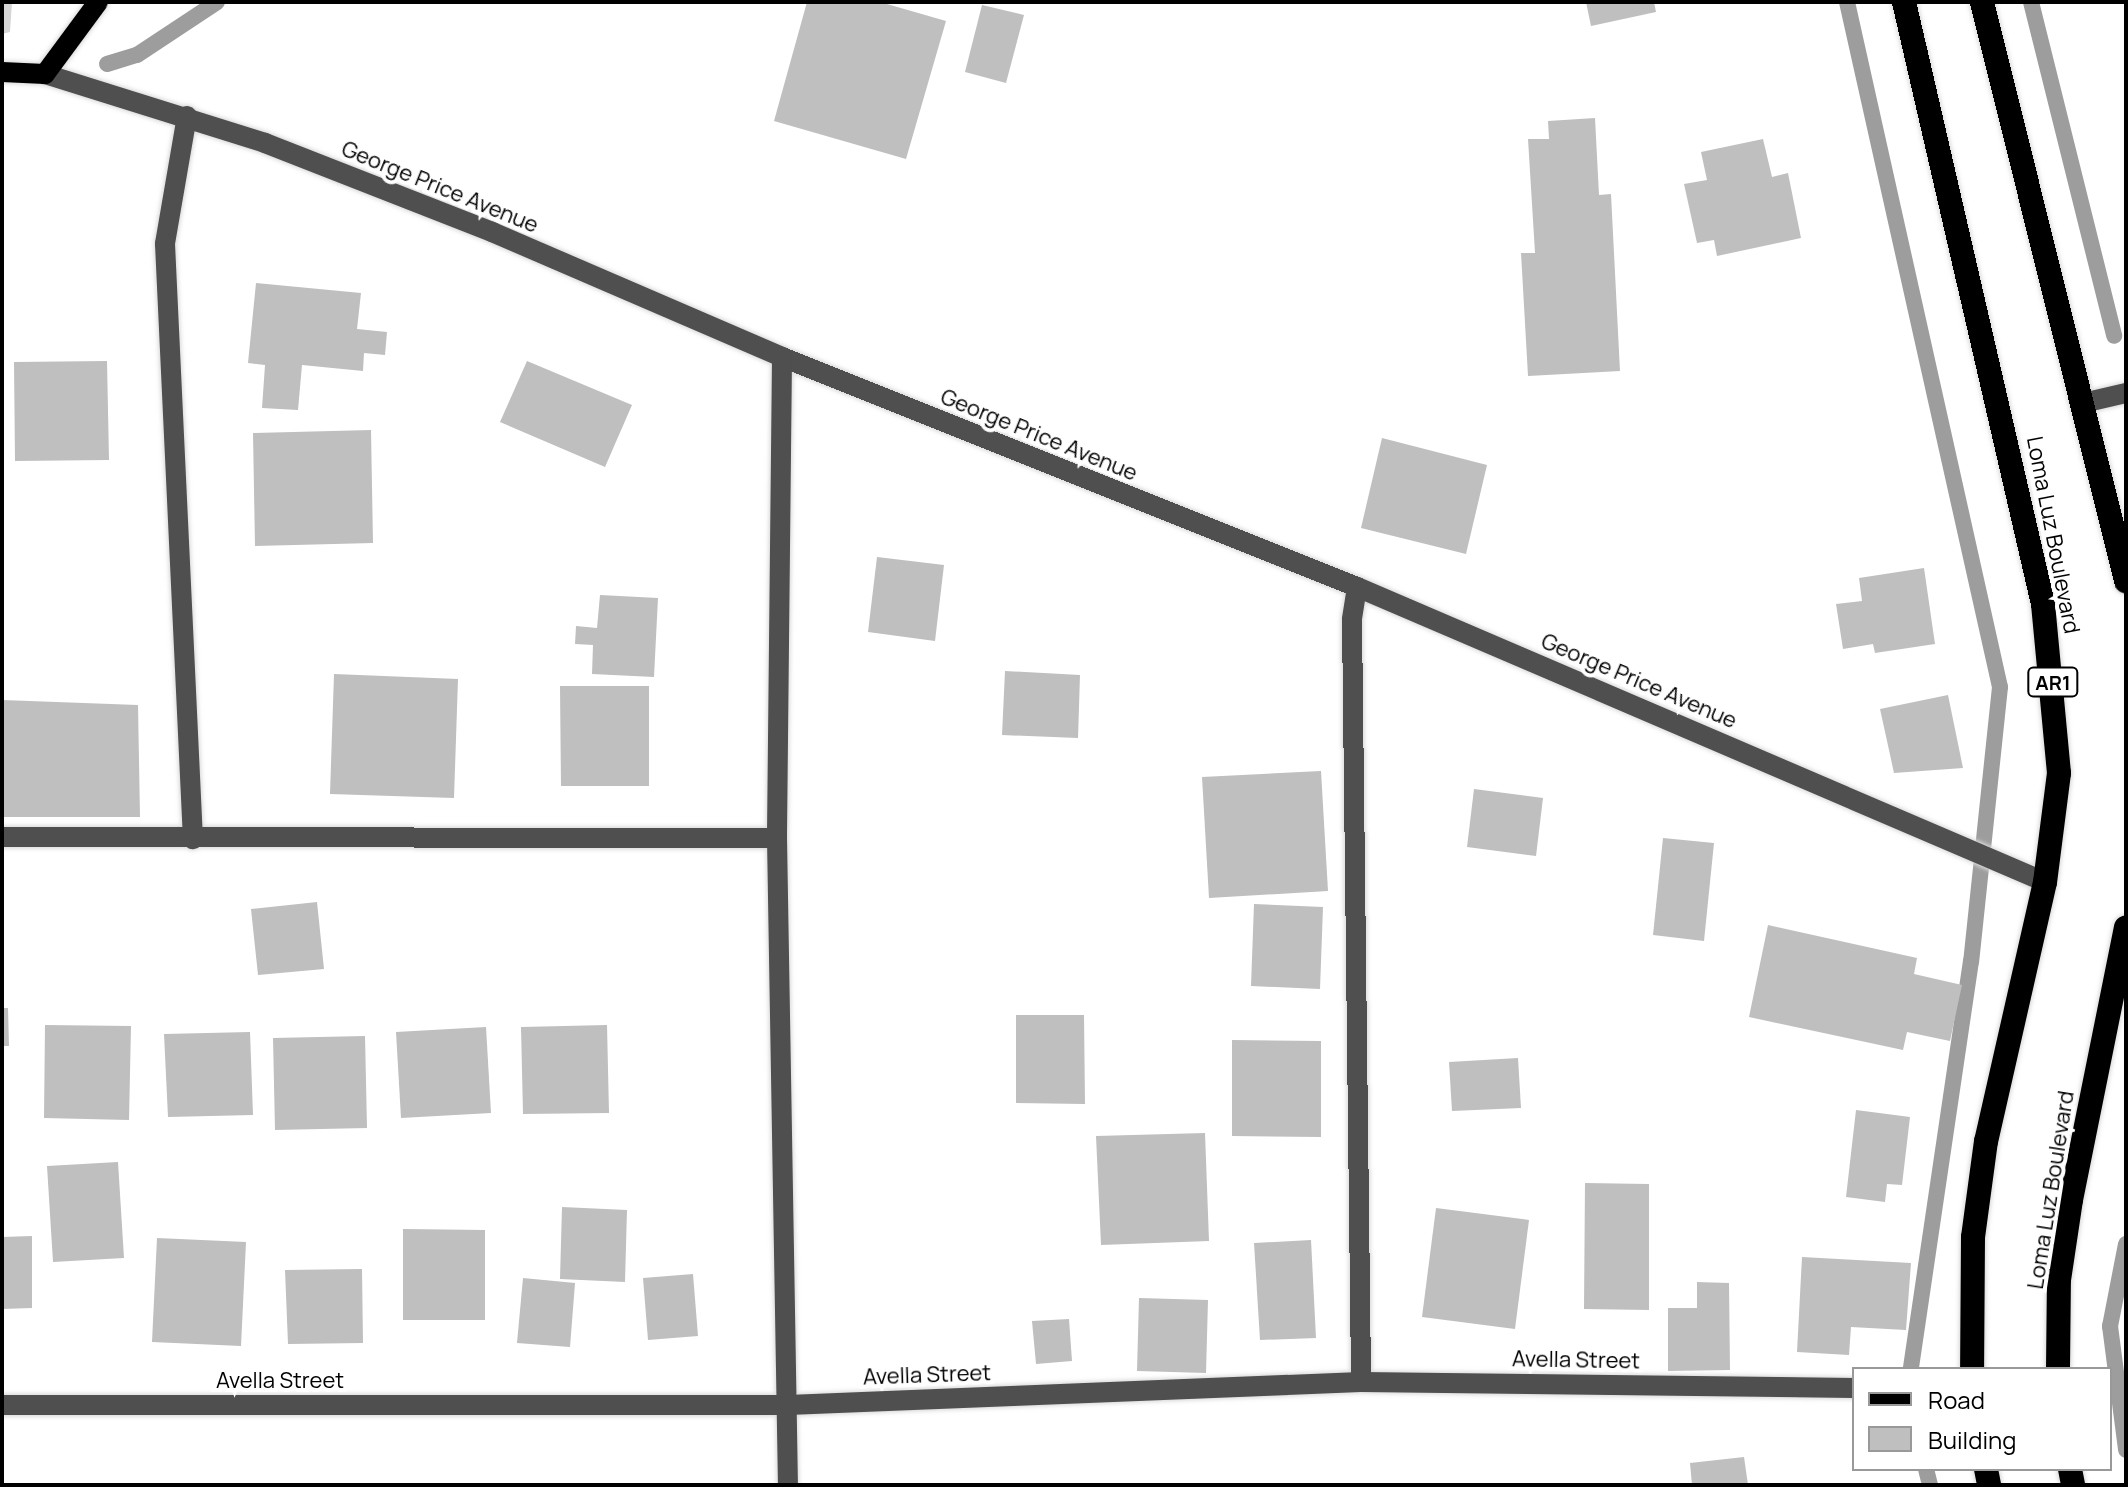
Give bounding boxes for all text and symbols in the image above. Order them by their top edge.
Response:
street label: George Price Avenue [338,135,542,239]
street label: George Price Avenue [937,383,1141,487]
street label: Loma Luz Boulevard [2021,434,2085,636]
street label: George Price Avenue [1537,628,1741,734]
road number: AR1 [2027,666,2079,698]
street label: Loma Luz Boulevard [2022,1089,2080,1291]
street label: Avella Street [1512,1346,1640,1374]
street label: Avella Street [862,1360,992,1390]
legend [1852,1367,2112,1471]
street label: Avella Street [216,1368,344,1394]
text: Road [1928,1383,1985,1416]
text: Building [1928,1423,2016,1456]

